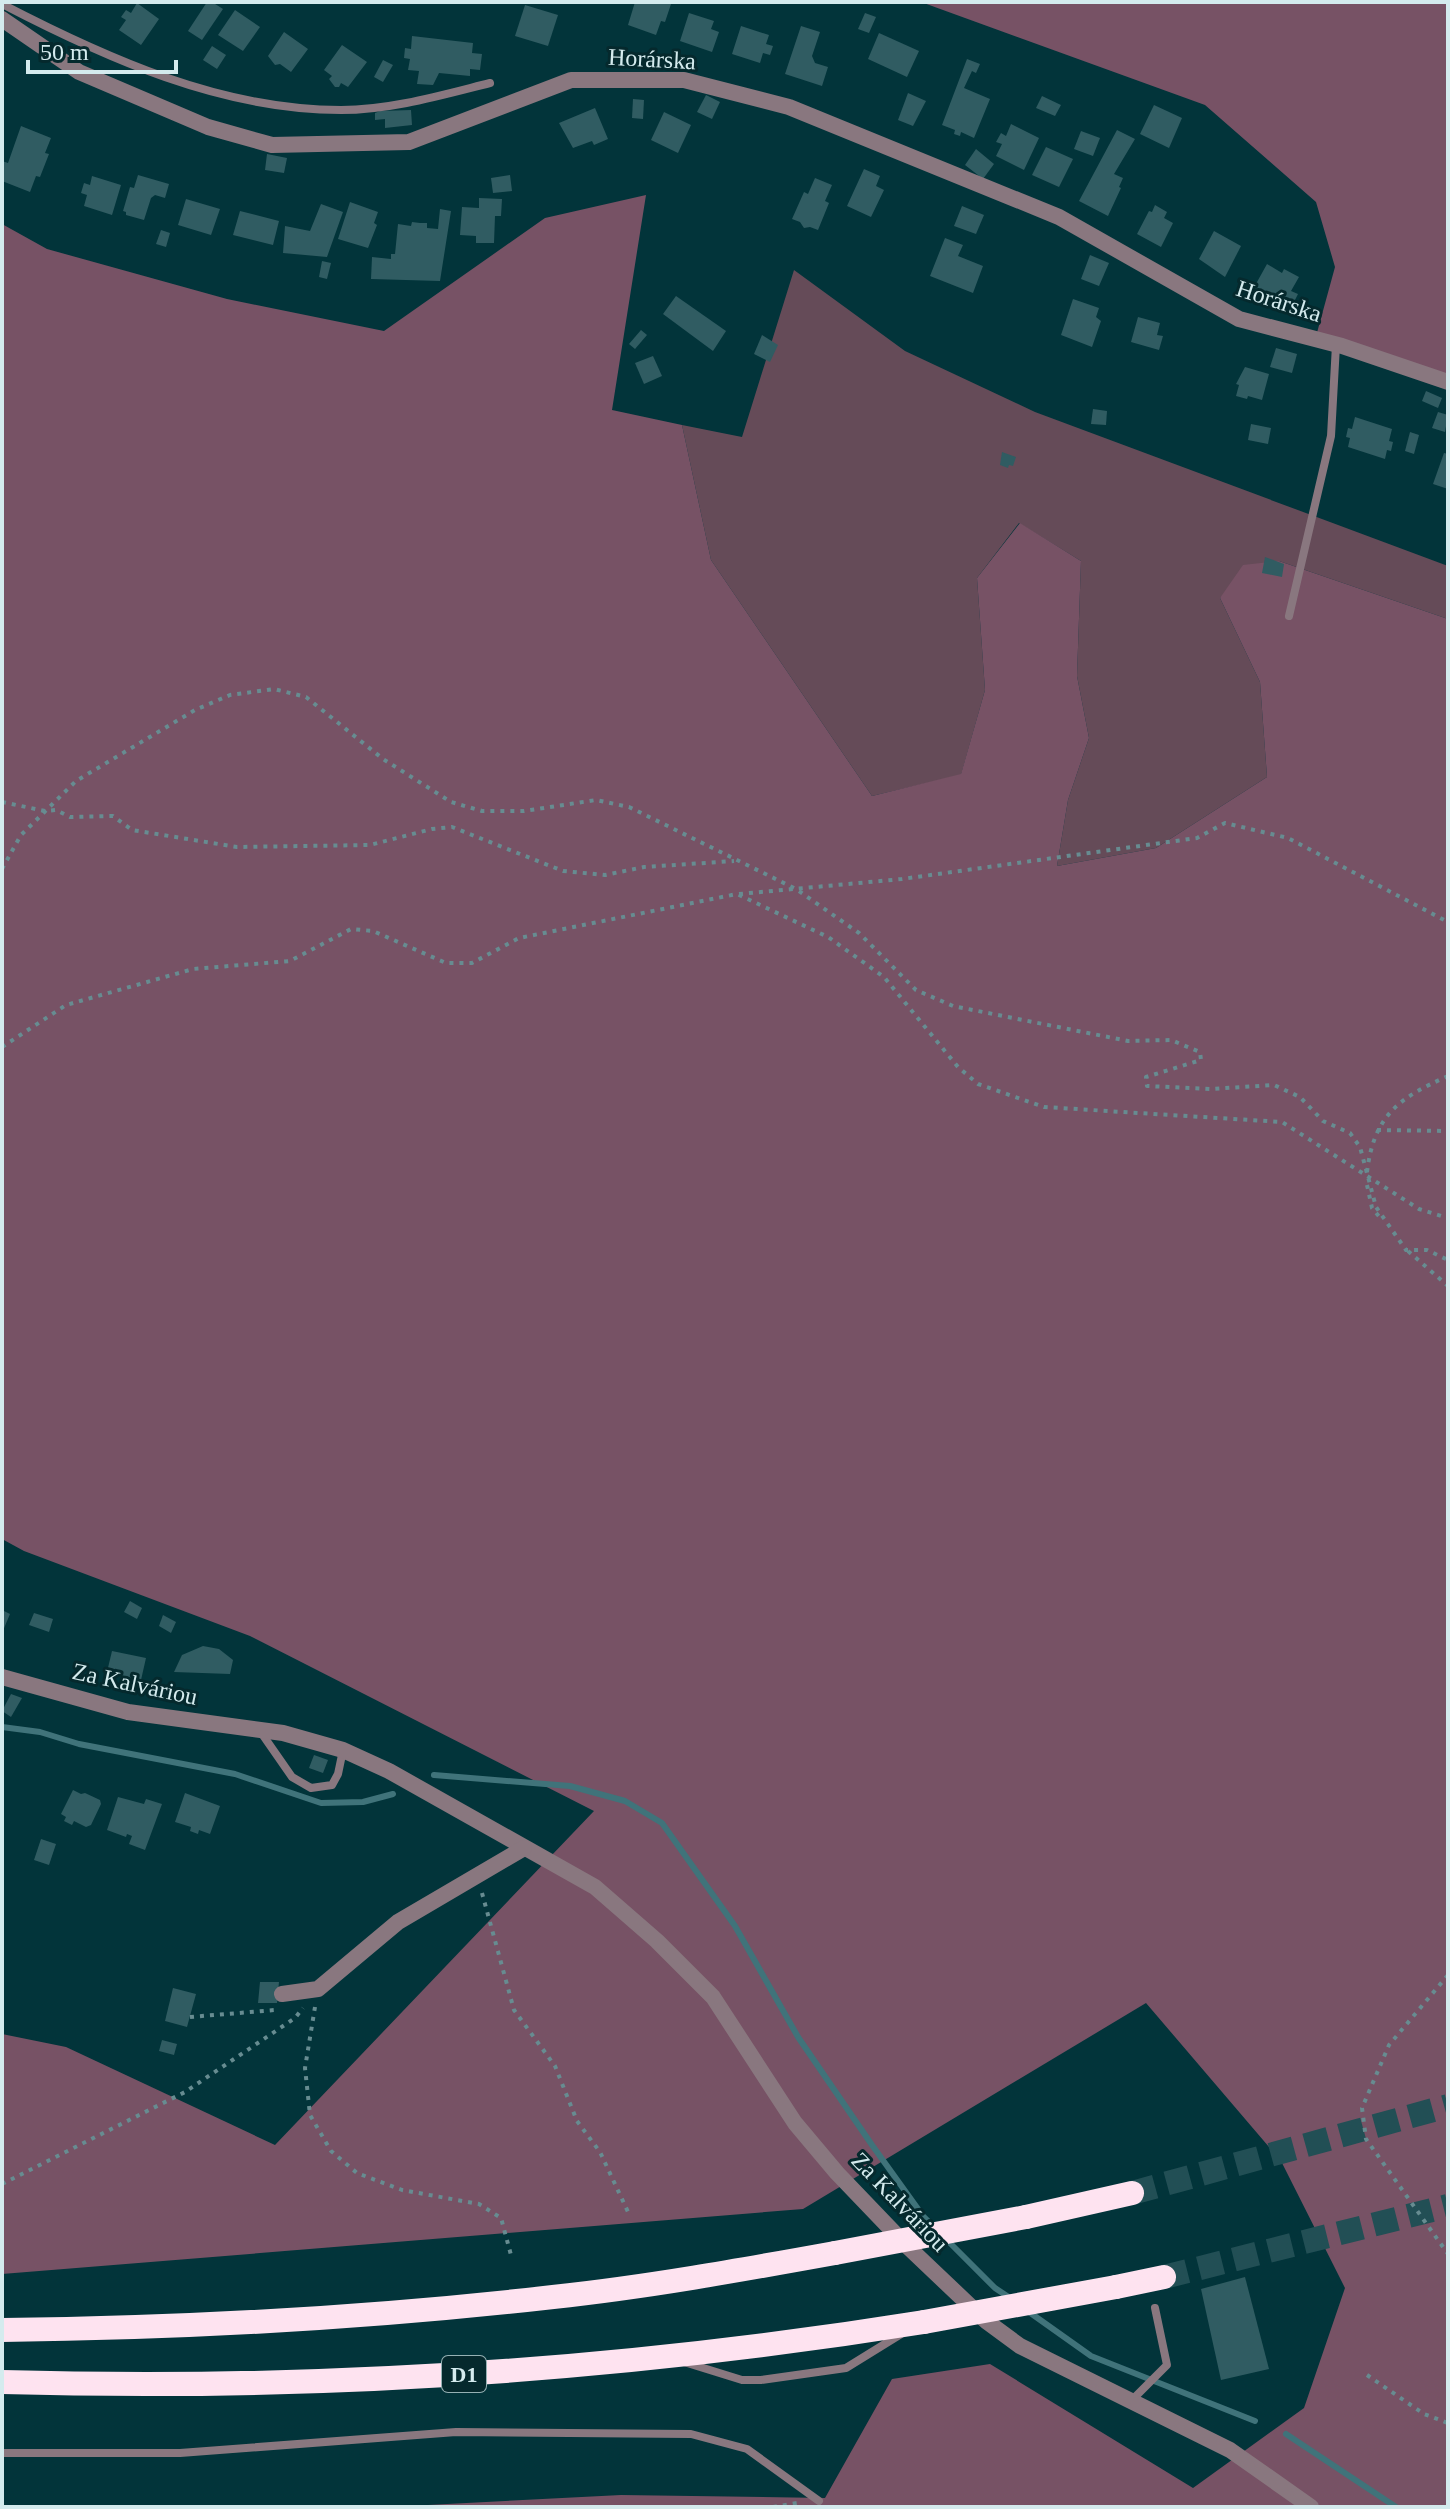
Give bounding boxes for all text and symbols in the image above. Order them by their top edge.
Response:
scale bar [28,24,176,74]
text: 50 m [40,39,89,65]
street label: Horárska [607,44,697,74]
street label: Horárska [1233,275,1325,327]
street label: Za Kalváriou [70,1658,200,1710]
street label: Za Kalváriou [846,2147,954,2257]
road number: D1 [442,2356,486,2392]

